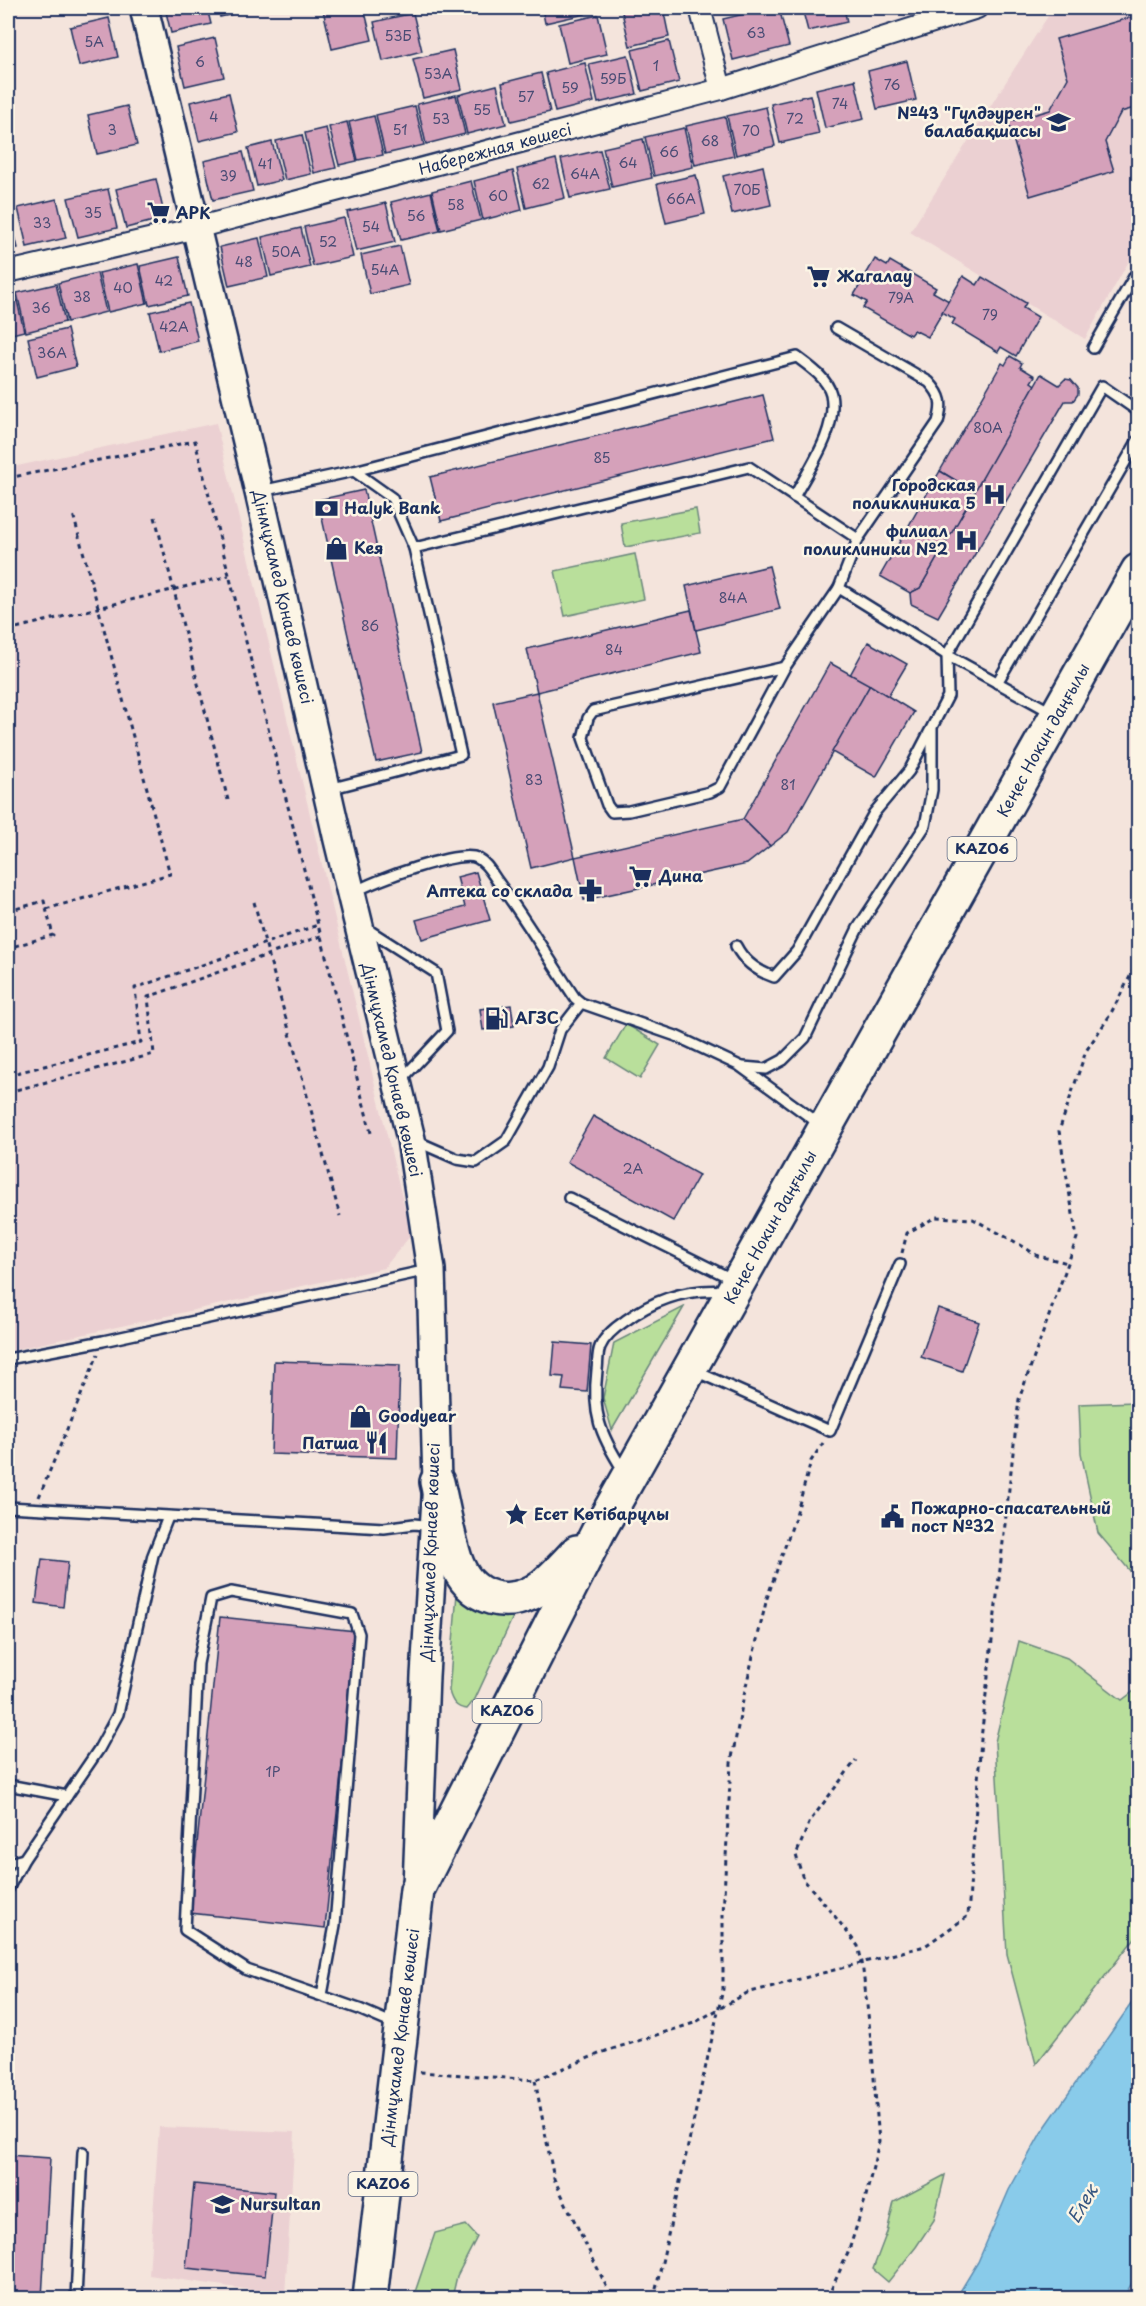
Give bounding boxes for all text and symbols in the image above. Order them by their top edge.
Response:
house number: 63 [747,22,765,43]
house number: 53Б [384,25,412,46]
house number: 5А [84,31,104,52]
house number: 6 [195,51,205,72]
house number: 1 [653,55,659,76]
house number: 53А [424,63,453,84]
house number: 59Б [600,68,626,89]
house number: 76 [884,74,901,95]
house number: 59 [561,77,579,98]
house number: 57 [518,86,534,107]
house number: 74 [832,93,848,114]
house number: 55 [473,99,491,120]
place label: №43 "Гүлдәурен" балабақшасы [897,100,1041,142]
house number: 4 [209,106,219,127]
house number: 53 [432,108,450,129]
house number: 72 [786,108,804,129]
school or university icon: №43 "Гүлдәурен" балабақшасы [1046,109,1072,135]
street label: Набережная көшесі [416,116,574,180]
house number: 3 [107,119,117,140]
house number: 51 [393,119,407,140]
house number: 70 [742,120,760,141]
house number: 68 [701,130,719,151]
house number: 66 [659,141,679,162]
house number: 64 [618,152,638,173]
house number: 41 [258,153,272,174]
house number: 64А [570,163,600,184]
house number: 39 [219,165,237,186]
house number: 62 [532,173,550,194]
house number: 70Б [734,179,760,200]
house number: 60 [488,185,508,206]
house number: 66А [666,188,696,209]
house number: 58 [447,194,465,215]
supermarket icon: АРК [145,200,171,226]
place label: АРК [176,200,210,224]
house number: 35 [84,202,102,223]
house number: 56 [407,205,426,226]
house number: 33 [33,212,51,233]
house number: 54 [362,216,380,237]
house number: 52 [319,231,337,252]
house number: 50А [271,241,301,262]
house number: 48 [235,251,253,272]
house number: 54А [371,259,400,280]
supermarket icon: Жагалау [806,263,832,289]
place label: Жагалау [836,263,912,287]
house number: 42 [155,270,173,291]
house number: 40 [113,277,133,298]
house number: 38 [73,286,91,307]
house number: 79А [888,287,914,308]
house number: 36 [31,297,51,318]
house number: 79 [982,304,998,325]
house number: 42А [159,316,189,337]
house number: 36А [37,342,67,363]
house number: 80А [973,417,1003,438]
house number: 85 [593,447,611,468]
place label: Городская поликлиника 5 [852,472,976,514]
hospital icon: Городская поликлиника 5 [981,481,1007,507]
street label: Дінмұхамед Қонаев көшесі [247,486,320,706]
bank icon: Halyk Bank [313,495,339,521]
place label: Halyk Bank [344,495,441,519]
place label: филиал поликлиники №2 [803,518,948,560]
hospital icon: филиал поликлиники №2 [953,527,979,553]
shop icon: Кея [323,535,349,561]
place label: Кея [354,535,384,559]
house number: 84А [719,587,748,608]
house number: 86 [361,615,379,636]
house number: 84 [605,639,623,660]
street label: Кеңес Нокин даңғылы [990,658,1094,821]
house number: 83 [525,769,543,790]
house number: 81 [781,774,795,795]
road number: KАZ06 [948,837,1016,861]
supermarket icon: Дина [628,863,654,889]
place label: Дина [658,863,703,887]
place label: Аптека со склада [426,878,573,902]
pharmacy icon: Аптека со склада [578,878,604,904]
street label: Дінмұхамед Қонаев көшесі [356,959,429,1179]
fuel station icon: АГЗС [484,1005,510,1031]
place label: АГЗС [515,1005,559,1029]
street label: Кеңес Нокин даңғылы [717,1145,821,1308]
house number: 2А [623,1158,644,1179]
shop icon: Goodyear [347,1403,373,1429]
place label: Goodyear [378,1403,457,1427]
place label: Патша [302,1430,359,1454]
restaurant icon: Патша [364,1430,390,1456]
street label: Дінмұхамед Қонаев көшесі [413,1442,445,1663]
place label: Пожарно-спасательный пост №32 [911,1495,1111,1537]
place icon: Есет Көтібарұлы [503,1501,529,1527]
place label: Есет Көтібарұлы [534,1501,669,1525]
public building icon: Пожарно-спасательный пост №32 [880,1504,906,1530]
road number: KАZ06 [472,1699,542,1723]
house number: 1Р [266,1761,281,1782]
street label: Дінмұхамед Қонаев көшесі [374,1927,424,2148]
road number: KАZ06 [348,2172,418,2196]
water label: Елек [1060,2178,1104,2228]
school or university icon: Nursultan [209,2191,235,2217]
place label: Nursultan [240,2191,321,2215]

